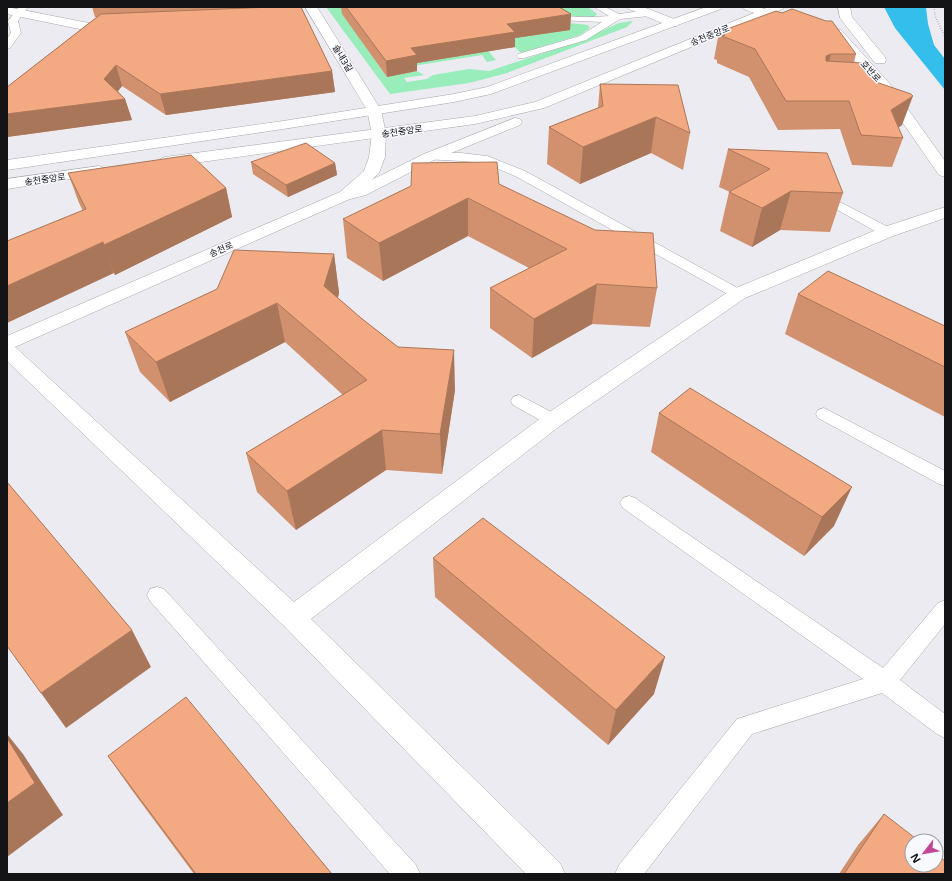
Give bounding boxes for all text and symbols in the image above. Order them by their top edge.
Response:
street label: 송천중앙로 [688,21,732,49]
street label: 솔내3길 [330,42,356,74]
street label: 호반로 [858,57,884,85]
street label: 송천중앙로 [381,122,423,140]
street label: 송천중앙로 [24,170,66,188]
street label: 송천로 [207,238,235,260]
north arrow [904,833,944,873]
text: N [906,851,924,866]

